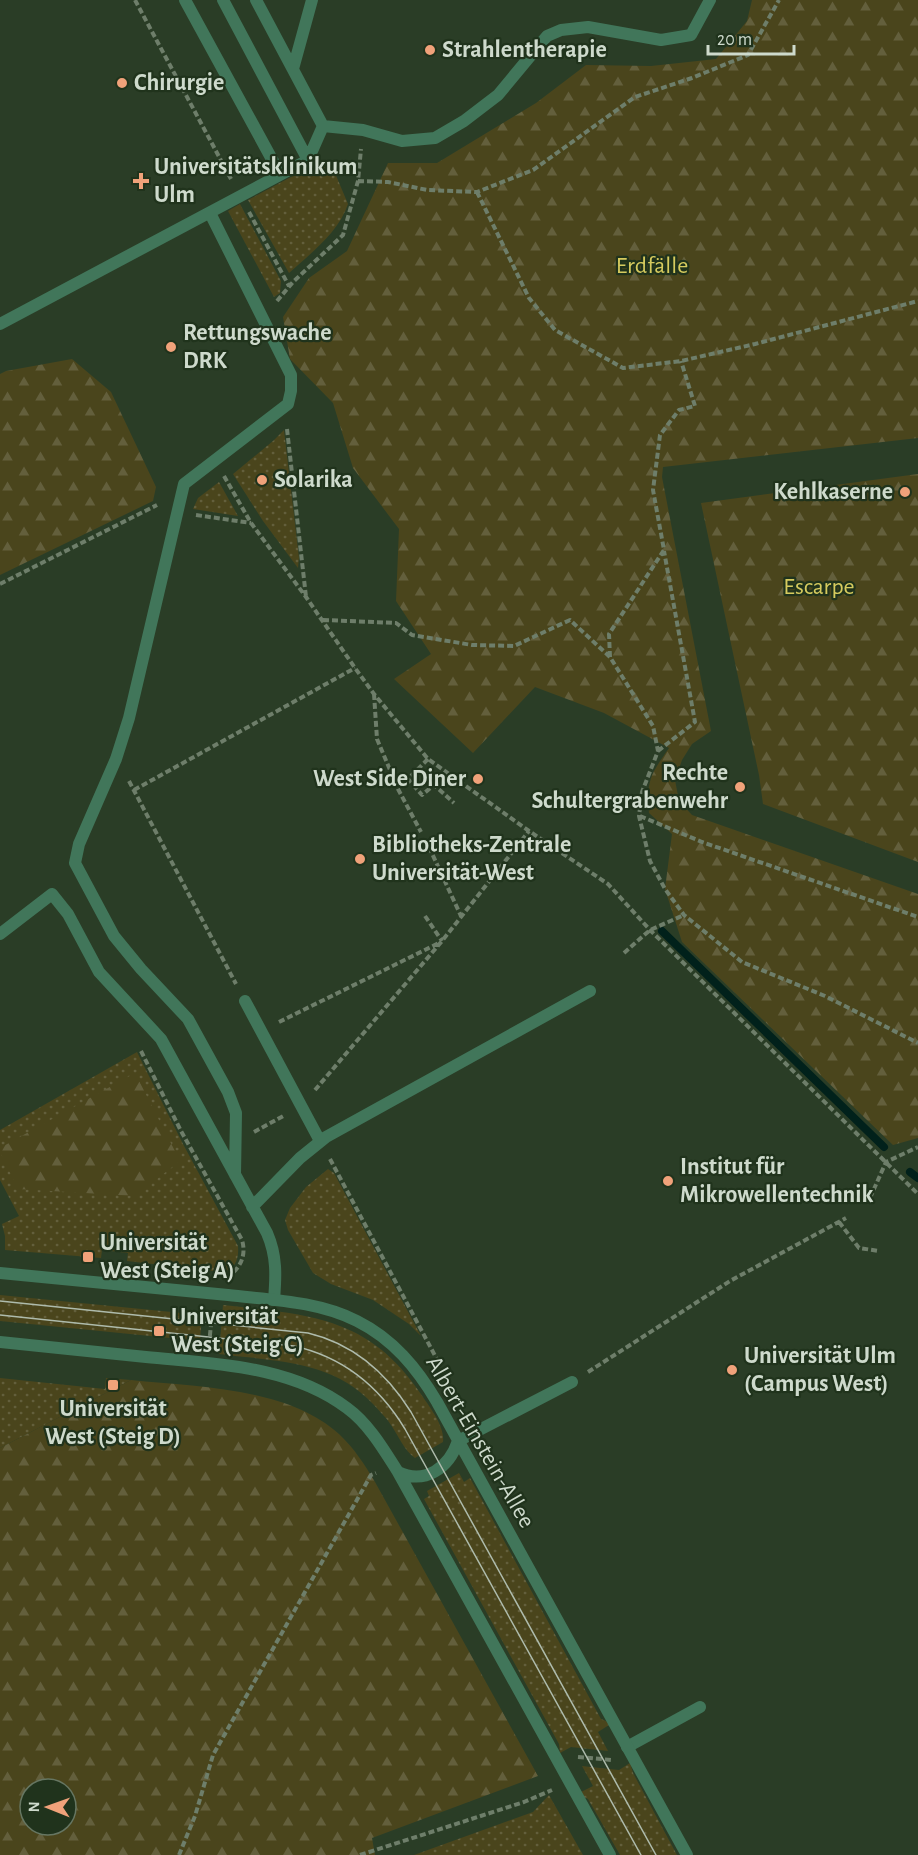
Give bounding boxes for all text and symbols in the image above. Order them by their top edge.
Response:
scale bar [708,18,794,56]
text: 20 m [717,31,752,49]
place label: Strahlentherapie [442,38,607,62]
marker: Strahlentherapie [423,43,437,57]
place label: Chirurgie [134,71,224,95]
marker: Chirurgie [115,76,129,90]
place label: Universitätsklinikum Ulm [154,155,357,207]
marker: Universitätsklinikum Ulm [132,172,150,190]
park label: Erdfälle [616,254,688,278]
place label: Rettungswache DRK [183,321,331,373]
marker: Rettungswache DRK [164,340,178,354]
place label: Solarika [274,468,353,492]
marker: Solarika [255,473,269,487]
place label: Kehlkaserne [773,480,893,504]
marker: Kehlkaserne [898,485,912,499]
park label: Escarpe [783,575,855,599]
place label: Rechte Schultergrabenwehr [532,761,729,813]
place label: West Side Diner [313,767,467,791]
marker: West Side Diner [471,772,485,786]
marker: Rechte Schultergrabenwehr [733,780,747,794]
place label: Bibliotheks-Zentrale Universität-West [372,833,571,885]
marker: Bibliotheks-Zentrale Universität-West [353,852,367,866]
place label: Institut für Mikrowellentechnik [680,1155,874,1207]
marker: Institut für Mikrowellentechnik [661,1174,675,1188]
place label: Universität West (Steig A) [100,1231,235,1283]
marker: Universität West (Steig A) [81,1250,95,1264]
place label: Universität West (Steig C) [171,1305,304,1357]
marker: Universität West (Steig C) [152,1324,166,1338]
place label: Universität Ulm (Campus West) [744,1344,896,1396]
street label: Albert-Einstein-Allee [421,1352,539,1532]
marker: Universität Ulm (Campus West) [725,1363,739,1377]
marker: Universität West (Steig D) [106,1378,120,1392]
place label: Universität West (Steig D) [45,1397,181,1449]
north arrow [18,1777,78,1837]
text: N [26,1801,42,1812]

